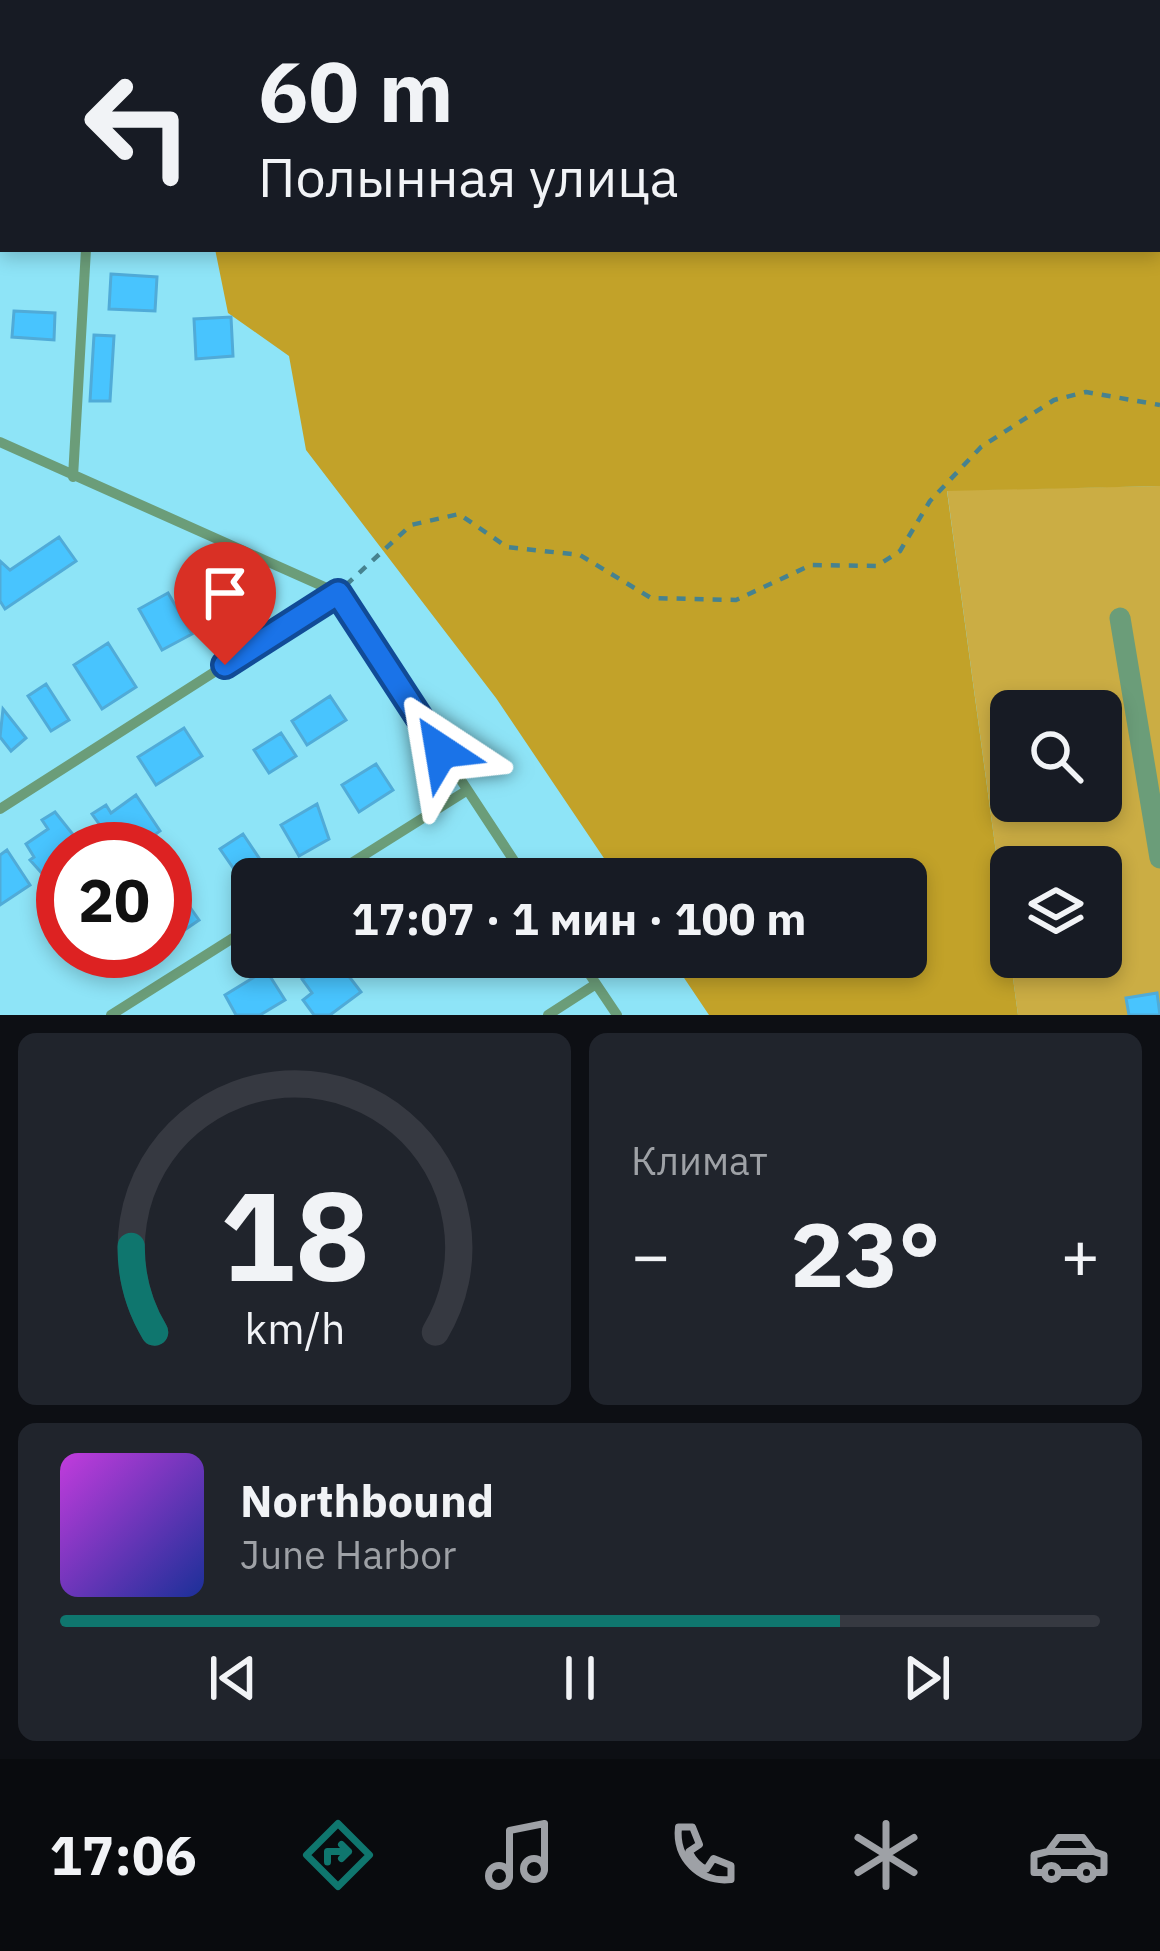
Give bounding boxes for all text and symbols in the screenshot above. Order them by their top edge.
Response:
text: 60 m [258,36,454,145]
icon: left [60,48,216,204]
text: Полынная улица [258,142,679,212]
pin [174,542,276,665]
icon: arrive [192,560,258,626]
position arrow [378,688,504,814]
map controls [990,690,1122,978]
button: search [990,690,1122,822]
speed limit sign: 20 [36,822,192,978]
button: layers [990,846,1122,978]
text: 17:07 · 1 мин · 100 m [352,889,806,947]
text: Климат [631,1135,768,1186]
text: 18 [220,1153,369,1315]
text: 23° [790,1195,941,1312]
text: − [631,1211,671,1297]
text: + [1060,1211,1100,1297]
text: km/h [244,1300,345,1356]
text: Northbound [240,1471,494,1529]
text: June Harbor [240,1529,456,1580]
icon: previous [200,1645,266,1711]
icon: pause [547,1645,613,1711]
icon: next [894,1645,960,1711]
icon: directions [296,1813,380,1897]
icon: music [478,1813,562,1897]
icon: phone [661,1813,745,1897]
icon: climate [844,1813,928,1897]
icon: car [1027,1813,1111,1897]
text: 17:06 [49,1820,197,1890]

